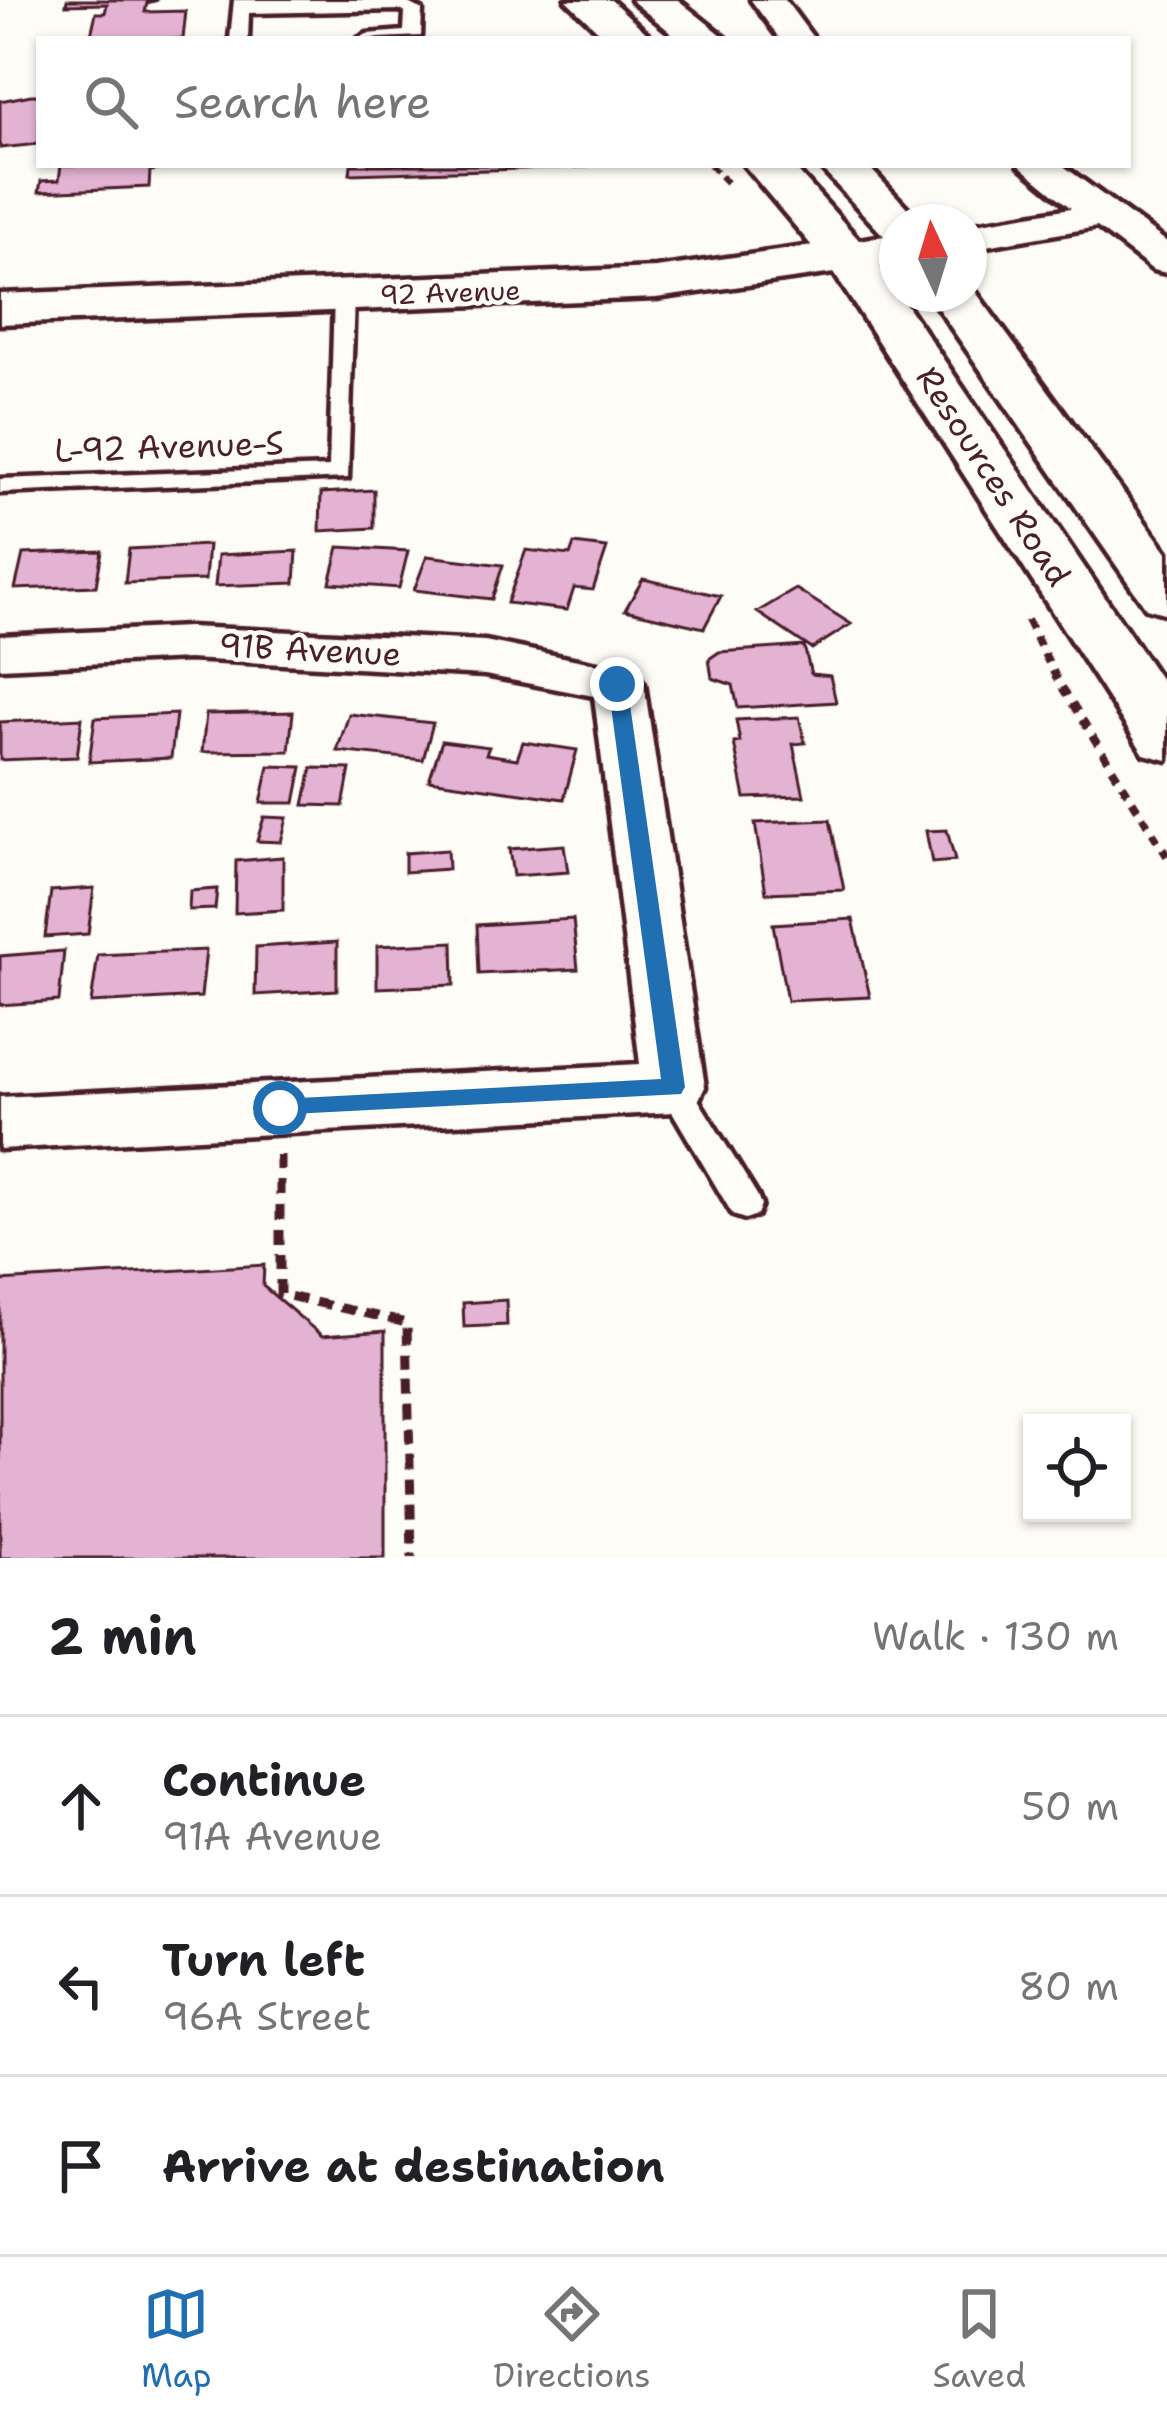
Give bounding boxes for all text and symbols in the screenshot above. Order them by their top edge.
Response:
search box [36,36,1131,168]
icon: search [78,69,144,135]
text: Search here [174,72,431,132]
north arrow [879,204,987,312]
street label: 92 Avenue [379,272,521,313]
street label: Resources Road [906,358,1081,595]
street label: L-92 Avenue-S [54,420,284,473]
street label: 91B Avenue [218,622,402,677]
route end [590,657,644,711]
route start [253,1081,307,1135]
map controls [1023,1414,1131,1522]
button: locate [1023,1414,1131,1522]
text: 2 min [48,1602,197,1670]
text: Walk · 130 m [872,1610,1119,1662]
text: Continue [162,1750,366,1810]
icon: ahead [48,1773,114,1839]
text: 50 m [1021,1780,1119,1832]
text: 91A Avenue [162,1810,382,1862]
text: Turn left [162,1930,365,1990]
icon: left [48,1953,114,2019]
text: 80 m [1018,1960,1119,2012]
text: 96A Street [162,1990,371,2042]
icon: arrive [48,2133,114,2199]
text: Arrive at destination [162,2136,665,2196]
tab: Map [141,2281,212,2398]
tab: Directions [493,2281,651,2398]
tab: Saved [932,2281,1026,2398]

